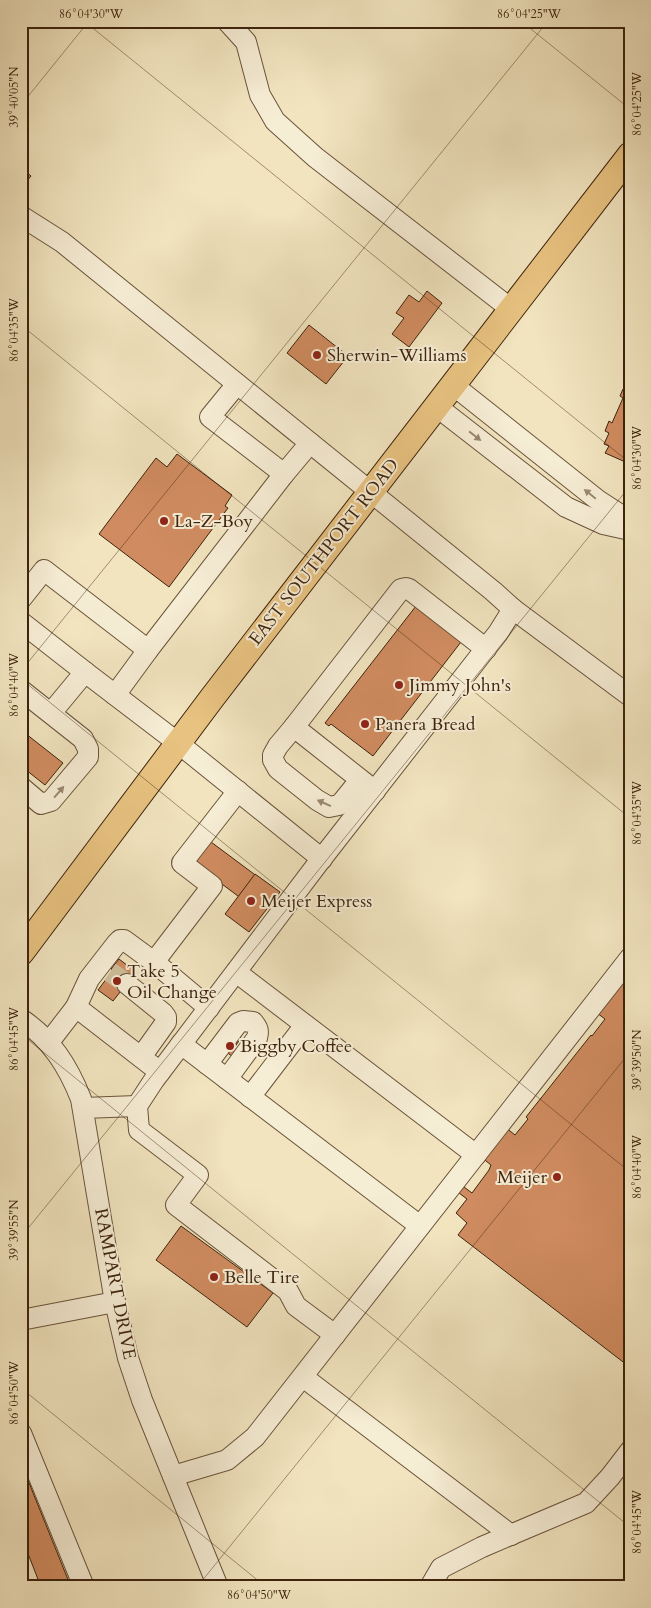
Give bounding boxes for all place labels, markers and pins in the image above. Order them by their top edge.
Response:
place label: Sherwin-Williams [327,343,467,368]
marker: Sherwin-Williams [311,349,323,361]
place label: La-Z-Boy [174,509,254,534]
marker: La-Z-Boy [158,515,170,527]
place label: Jimmy John's [406,673,511,698]
marker: Jimmy John's [393,679,405,691]
place label: Panera Bread [375,712,476,737]
marker: Panera Bread [359,718,371,730]
place label: Meijer Express [261,889,372,914]
marker: Meijer Express [245,895,257,907]
place label: Take 5 Oil Change [127,959,217,1005]
marker: Take 5 Oil Change [111,975,123,987]
place label: Biggby Coffee [240,1034,352,1059]
marker: Biggby Coffee [224,1040,236,1052]
place label: Meijer [497,1165,547,1190]
marker: Meijer [551,1171,563,1183]
place label: Belle Tire [224,1265,300,1290]
marker: Belle Tire [208,1271,220,1283]

